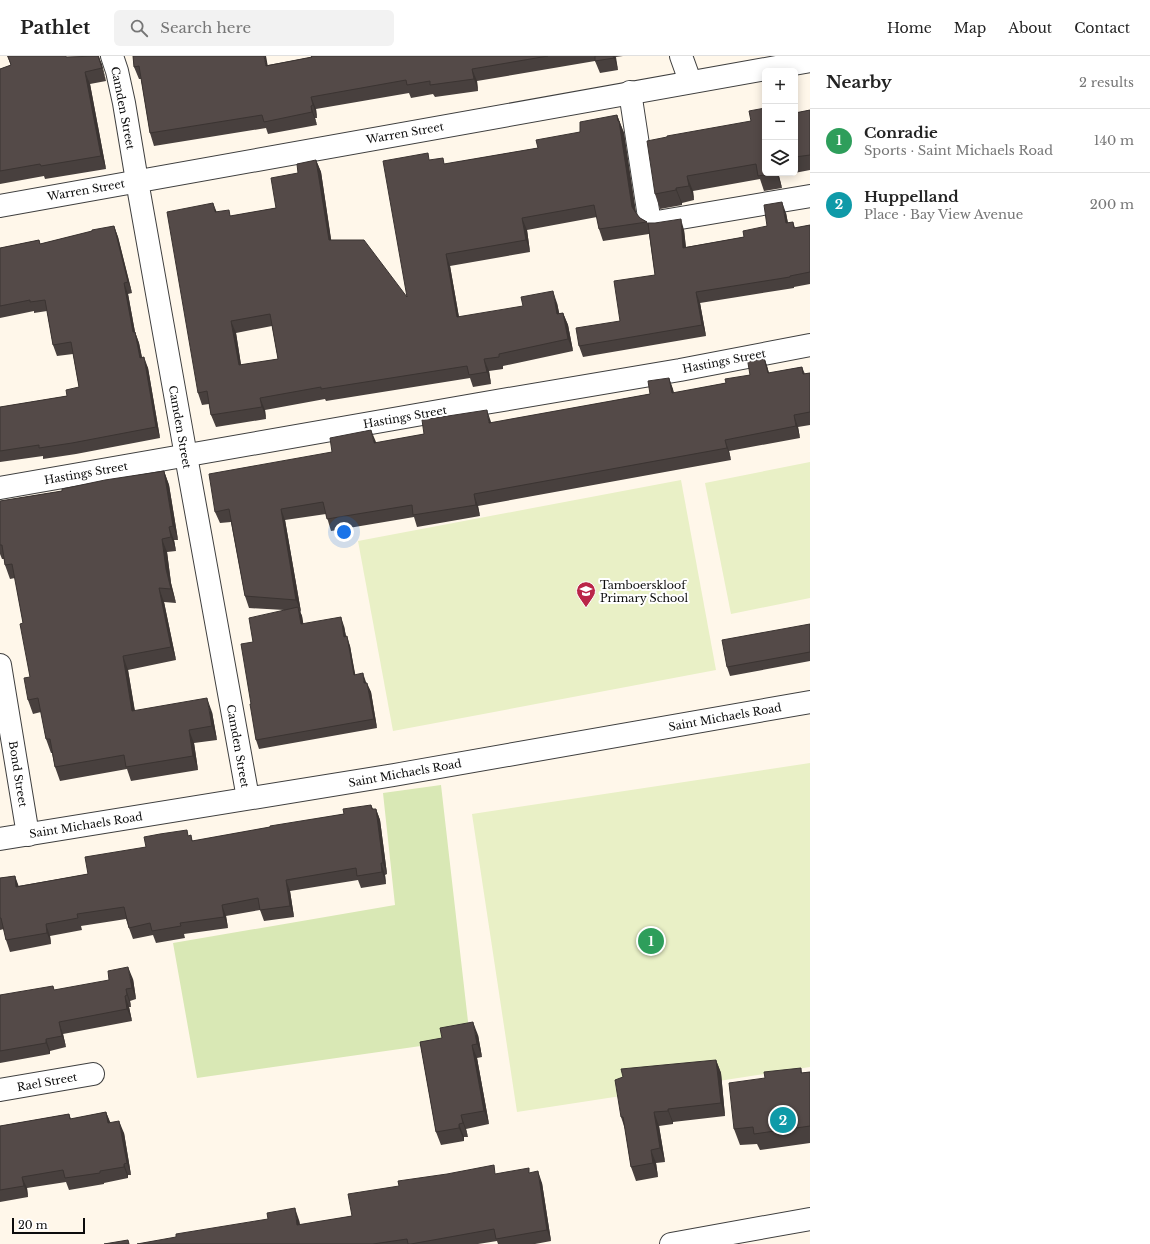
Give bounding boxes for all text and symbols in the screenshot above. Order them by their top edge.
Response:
search box [114,10,394,46]
text: Pathlet [20,16,90,39]
icon: search [128,17,150,39]
text: Search here [160,18,251,37]
text: Home [887,19,932,37]
text: Map [954,19,986,37]
text: About [1008,19,1052,37]
text: Contact [1074,19,1130,37]
street label: Camden Street [108,65,138,152]
map controls [762,68,798,176]
button: + [762,68,798,104]
text: Nearby [826,72,892,93]
text: 2 results [1079,74,1134,91]
button: − [762,104,798,140]
street label: Warren Street [364,119,446,147]
text: Conradie [864,123,938,142]
text: 1 [836,132,842,149]
text: 140 m [1094,132,1134,149]
button: layers [762,140,798,176]
text: Sports · Saint Michaels Road [864,142,1053,159]
street label: Warren Street [45,176,127,204]
text: Huppelland [864,187,959,206]
text: 2 [835,196,843,213]
text: 200 m [1090,196,1134,213]
text: Place · Bay View Avenue [864,206,1023,223]
street label: Hastings Street [681,346,768,376]
street label: Camden Street [166,384,194,471]
street label: Hastings Street [362,403,449,431]
street label: Hastings Street [43,459,130,487]
your location [334,522,354,542]
place label: Tamboerskloof Primary School [600,578,689,605]
school or university icon: Tamboerskloof Primary School [575,580,597,608]
street label: Saint Michaels Road [667,700,783,734]
street label: Camden Street [224,703,252,790]
street label: Bond Street [6,740,30,809]
street label: Saint Michaels Road [347,756,463,790]
street label: Saint Michaels Road [28,809,144,841]
pin: 1 [638,926,664,956]
street label: Rael Street [16,1070,79,1094]
pin: 2 [770,1105,796,1135]
scale bar [12,1216,85,1235]
text: 20 m [18,1218,48,1232]

